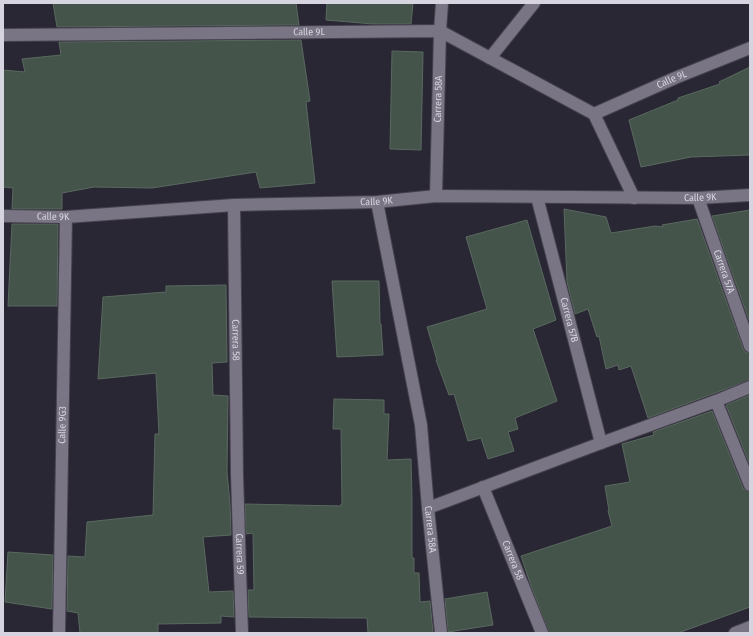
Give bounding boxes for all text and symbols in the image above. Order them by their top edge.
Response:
street label: Calle 9L [293,26,325,38]
street label: Calle 9L [655,68,689,91]
street label: Carrera 58A [432,75,445,123]
street label: Calle 9K [684,191,717,204]
street label: Calle 9K [360,194,394,208]
street label: Calle 9K [37,211,70,223]
street label: Carrera 57A [711,248,737,296]
street label: Carrera 57B [557,296,581,344]
street label: Carrera 58 [229,319,242,361]
street label: Calle 9G3 [56,406,69,444]
street label: Carrera 58A [422,505,439,554]
street label: Carrera 59 [233,533,246,575]
street label: Carrera 58 [499,539,526,582]

